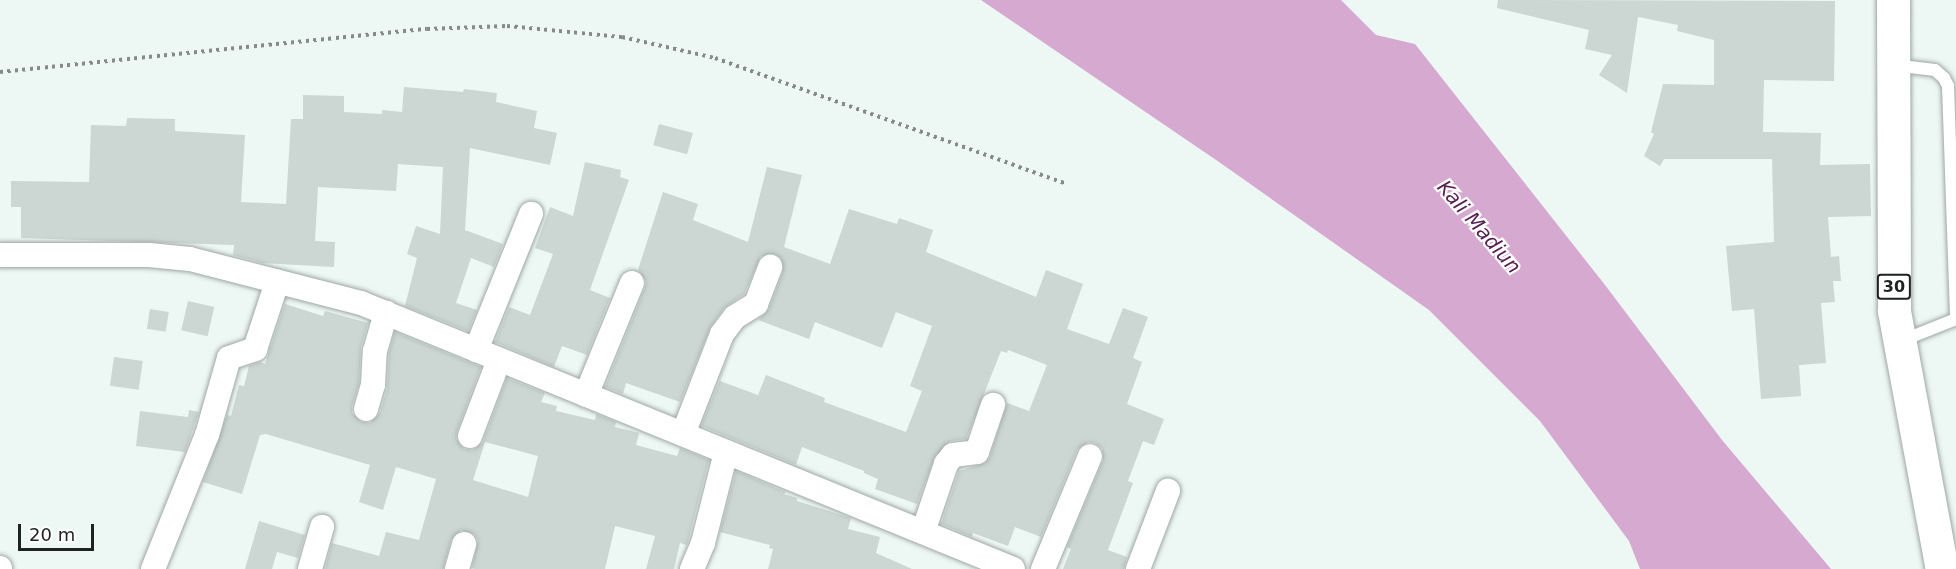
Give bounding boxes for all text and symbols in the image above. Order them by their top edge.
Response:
water label: Kali Madiun [1432,176,1526,278]
road number: 30 [1876,274,1912,300]
scale bar [21,512,98,550]
text: 20 m [29,524,75,545]

